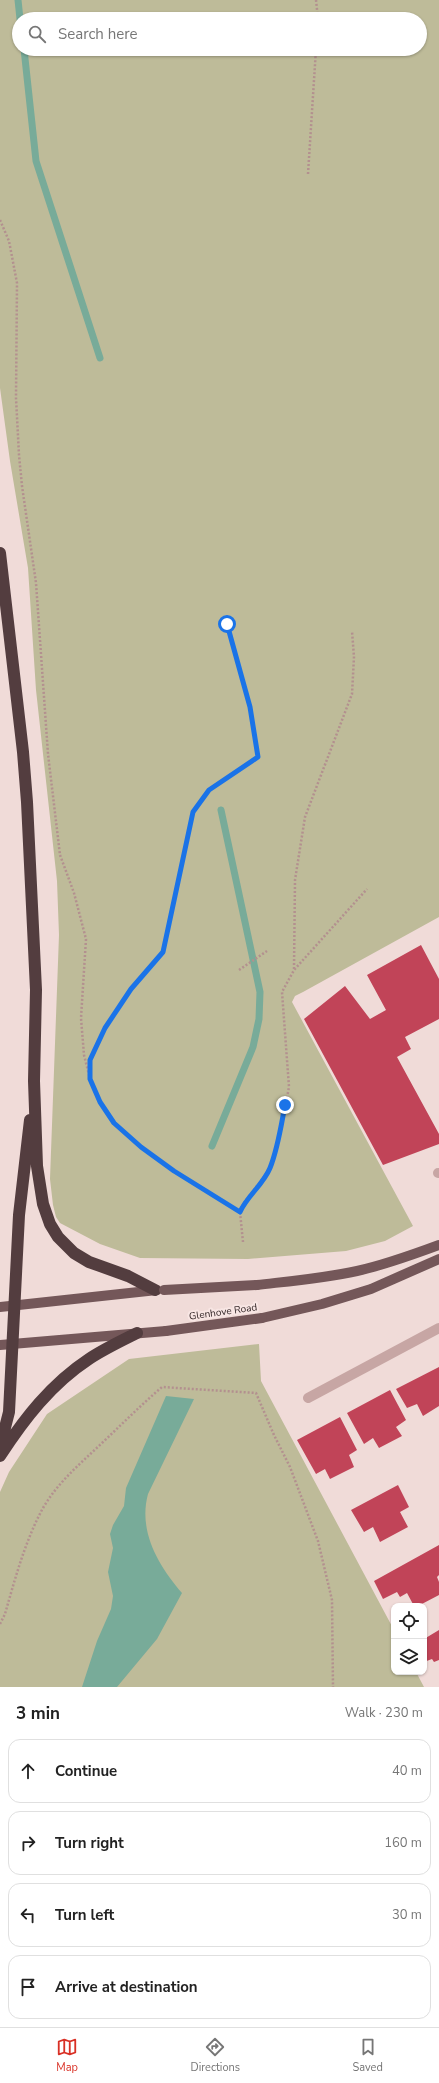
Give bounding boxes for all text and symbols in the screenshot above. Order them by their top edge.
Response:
search box [12,12,427,56]
icon: search [26,23,48,45]
text: Search here [58,24,138,44]
route start [218,615,236,633]
route end [276,1096,294,1114]
street label: Glenhove Road [188,1300,258,1324]
map controls [391,1603,427,1675]
button: locate [391,1603,427,1639]
button: layers [391,1639,427,1675]
text: 3 min [16,1702,60,1725]
text: Walk · 230 m [345,1704,423,1722]
icon: ahead [17,1760,39,1782]
text: Continue [55,1761,117,1781]
text: 40 m [392,1762,422,1780]
icon: right [17,1832,39,1854]
text: Turn right [55,1833,124,1853]
text: 160 m [384,1834,422,1852]
icon: left [17,1904,39,1926]
text: Turn left [55,1905,114,1925]
text: 30 m [392,1906,422,1924]
icon: arrive [17,1976,39,1998]
text: Arrive at destination [55,1977,198,1997]
tab: Map [56,2036,78,2075]
tab: Directions [190,2036,240,2075]
tab: Saved [352,2036,383,2075]

